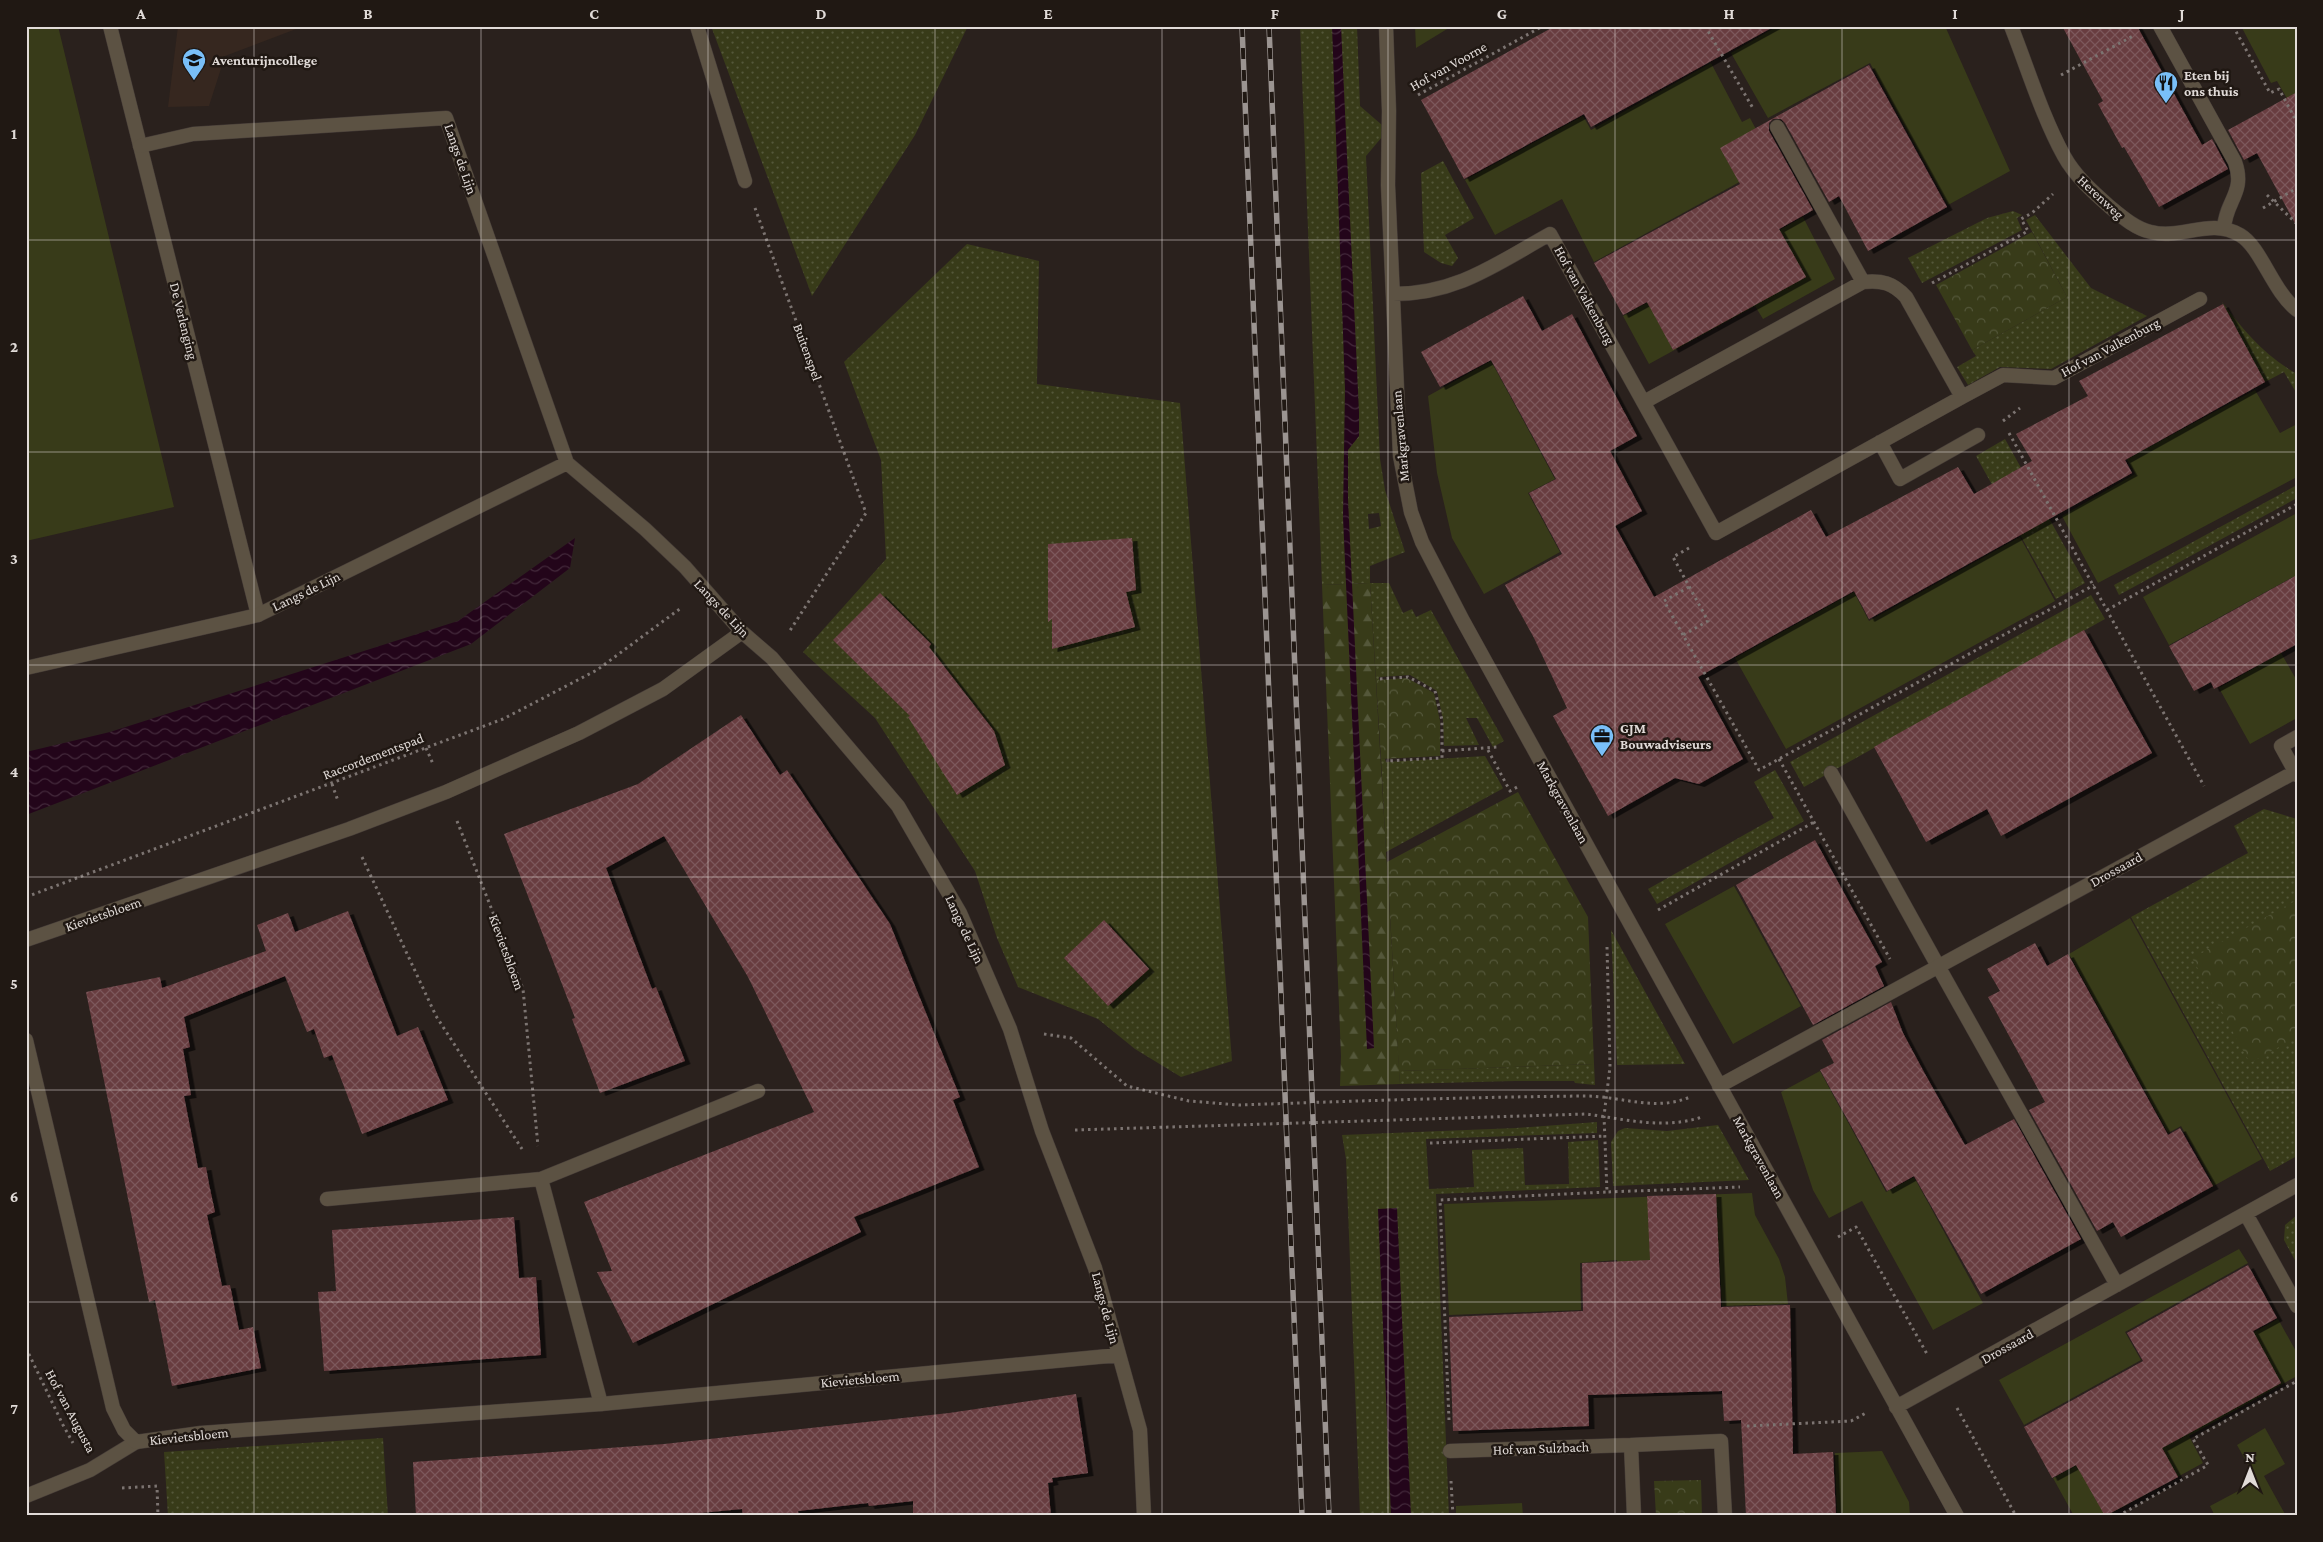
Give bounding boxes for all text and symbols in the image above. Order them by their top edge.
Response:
text: A [135,5,146,22]
text: B [363,5,373,22]
text: C [589,5,599,22]
text: D [815,5,827,22]
text: E [1043,5,1053,22]
text: F [1271,5,1280,22]
text: G [1497,5,1507,22]
text: H [1724,5,1735,22]
text: I [1952,5,1958,22]
text: J [2177,5,2185,22]
street label: Hof van Voorne [1407,38,1489,94]
school or university icon: Aventurijncollege [181,47,207,81]
place label: Aventurijncollege [211,52,318,69]
place label: Eten bij ons thuis [2184,67,2239,99]
restaurant icon: Eten bij ons thuis [2153,70,2179,104]
street label: Langs de Lijn [441,122,481,197]
text: 1 [11,125,17,142]
street label: Herenweg [2075,172,2127,222]
street label: Hof van Valkenburg [1551,243,1619,347]
street label: De Verlenging [167,281,201,361]
street label: Hof van Valkenburg [2058,314,2162,380]
street label: Buitenspel [790,321,826,383]
text: 2 [10,338,18,355]
street label: Markgravenlaan [1388,389,1412,482]
text: 3 [10,550,18,567]
street label: Langs de Lijn [269,567,343,615]
street label: Langs de Lijn [690,576,753,641]
place label: GJM Bouwadviseurs [1620,720,1711,752]
office icon: GJM Bouwadviseurs [1589,723,1615,757]
street label: Raccordementspad [320,729,426,783]
street label: Markgravenlaan [1534,758,1592,846]
text: 4 [10,763,19,780]
street label: Drossaard [2087,848,2145,890]
street label: Langs de Lijn [941,892,988,967]
street label: Kievietsbloem [63,894,143,934]
street label: Kievietsbloem [486,912,528,992]
text: 5 [10,975,18,992]
street label: Markgravenlaan [1730,1113,1788,1201]
text: 6 [10,1188,18,1205]
street label: Langs de Lijn [1088,1270,1123,1346]
street label: Drossaard [1978,1325,2036,1367]
street label: Hof van Augusta [42,1367,100,1456]
street label: Kievietsbloem [820,1368,900,1390]
text: 7 [10,1400,18,1417]
street label: Kievietsbloem [149,1424,229,1448]
street label: Hof van Sulzbach [1493,1438,1590,1458]
north arrow [2226,1444,2276,1494]
text: N [2245,1449,2255,1465]

